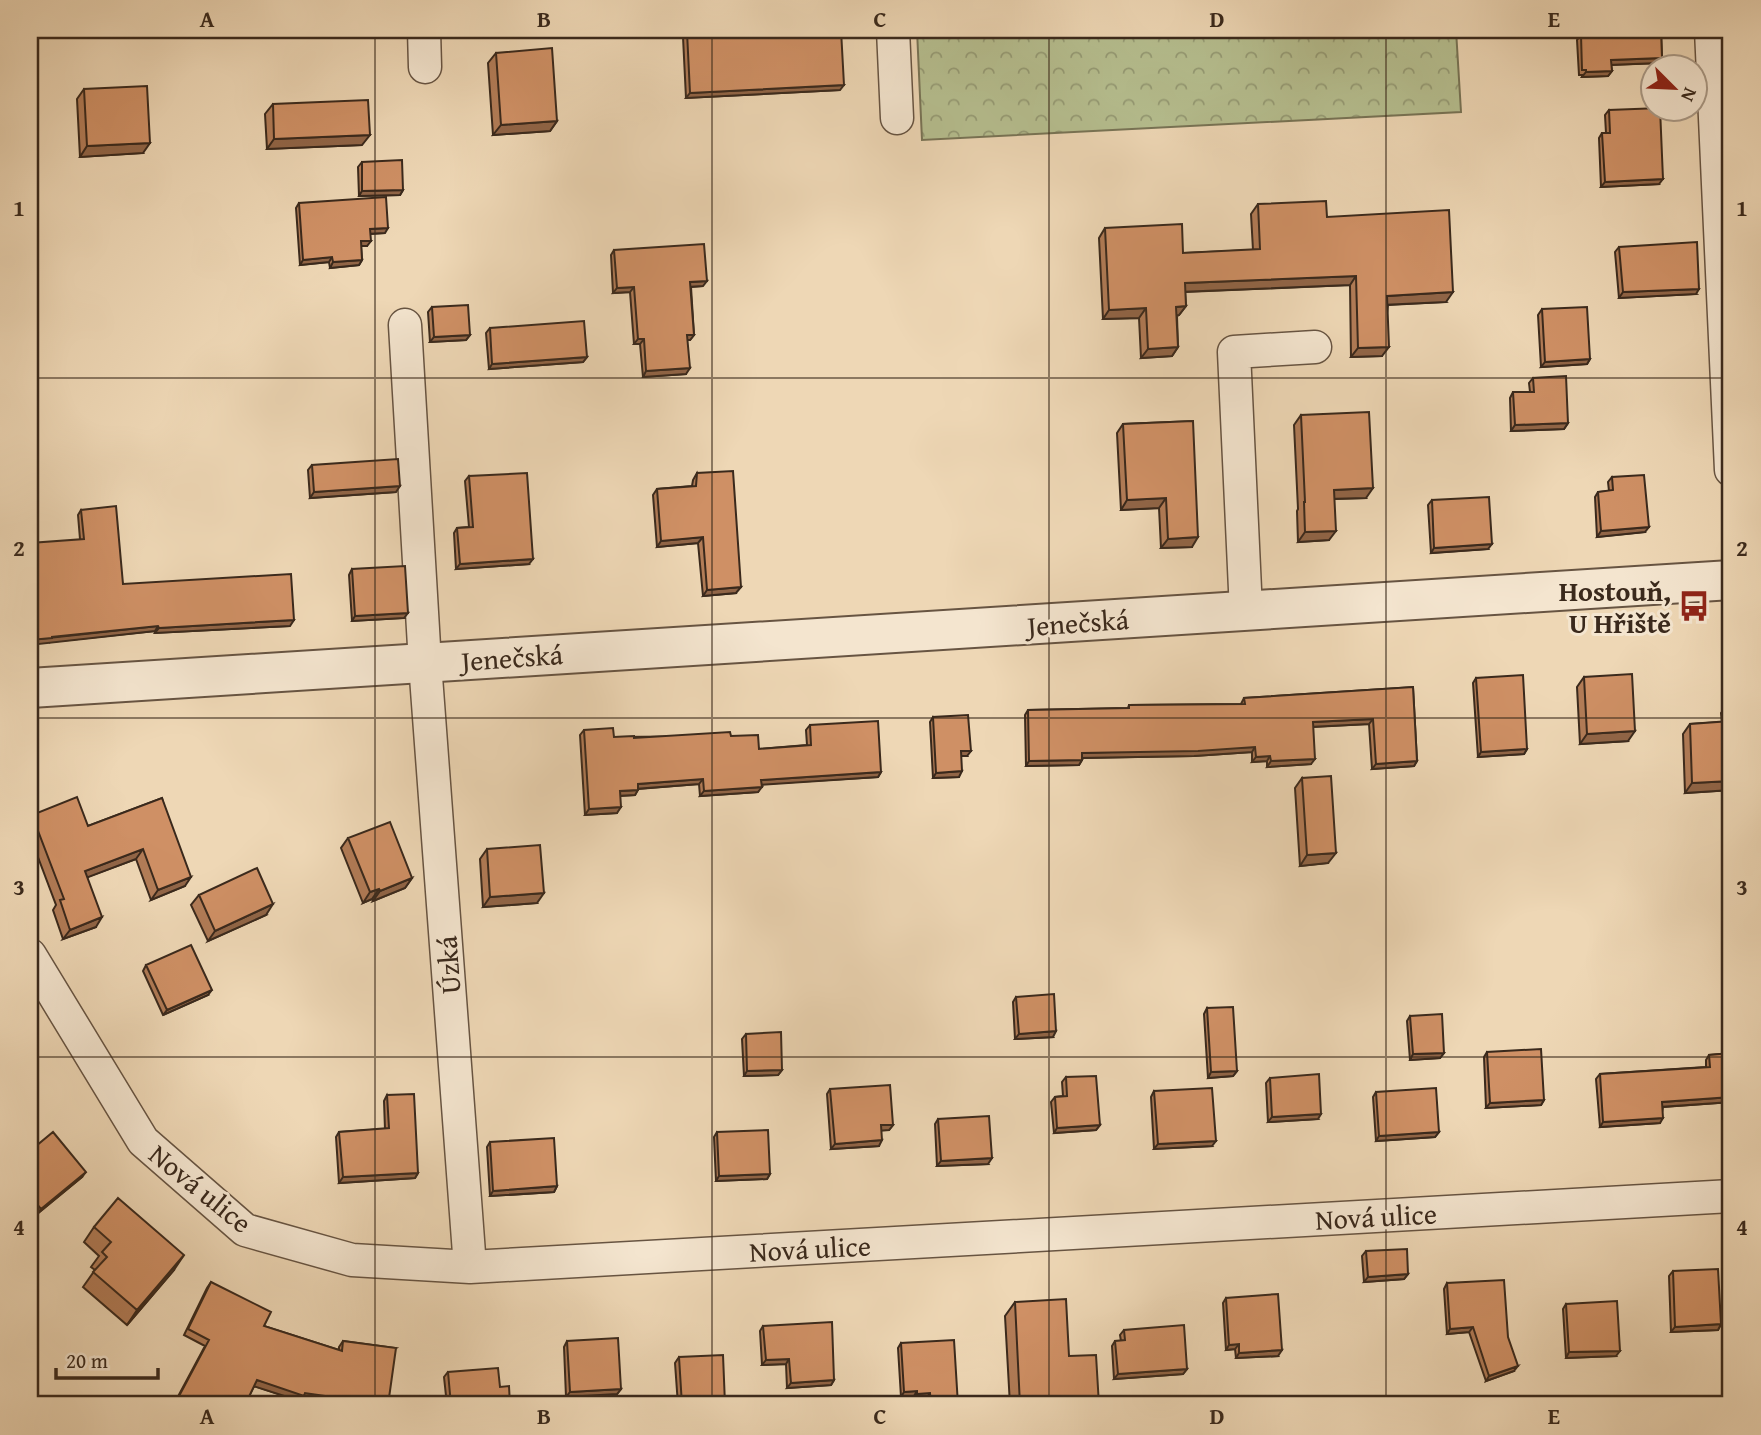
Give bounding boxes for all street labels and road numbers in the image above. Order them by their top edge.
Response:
street label: Jenečská [1023,598,1131,646]
street label: Jenečská [457,633,565,681]
street label: Úzká [425,934,470,995]
street label: Nová ulice [141,1134,261,1242]
street label: Nová ulice [1314,1192,1438,1240]
street label: Nová ulice [748,1224,872,1272]

